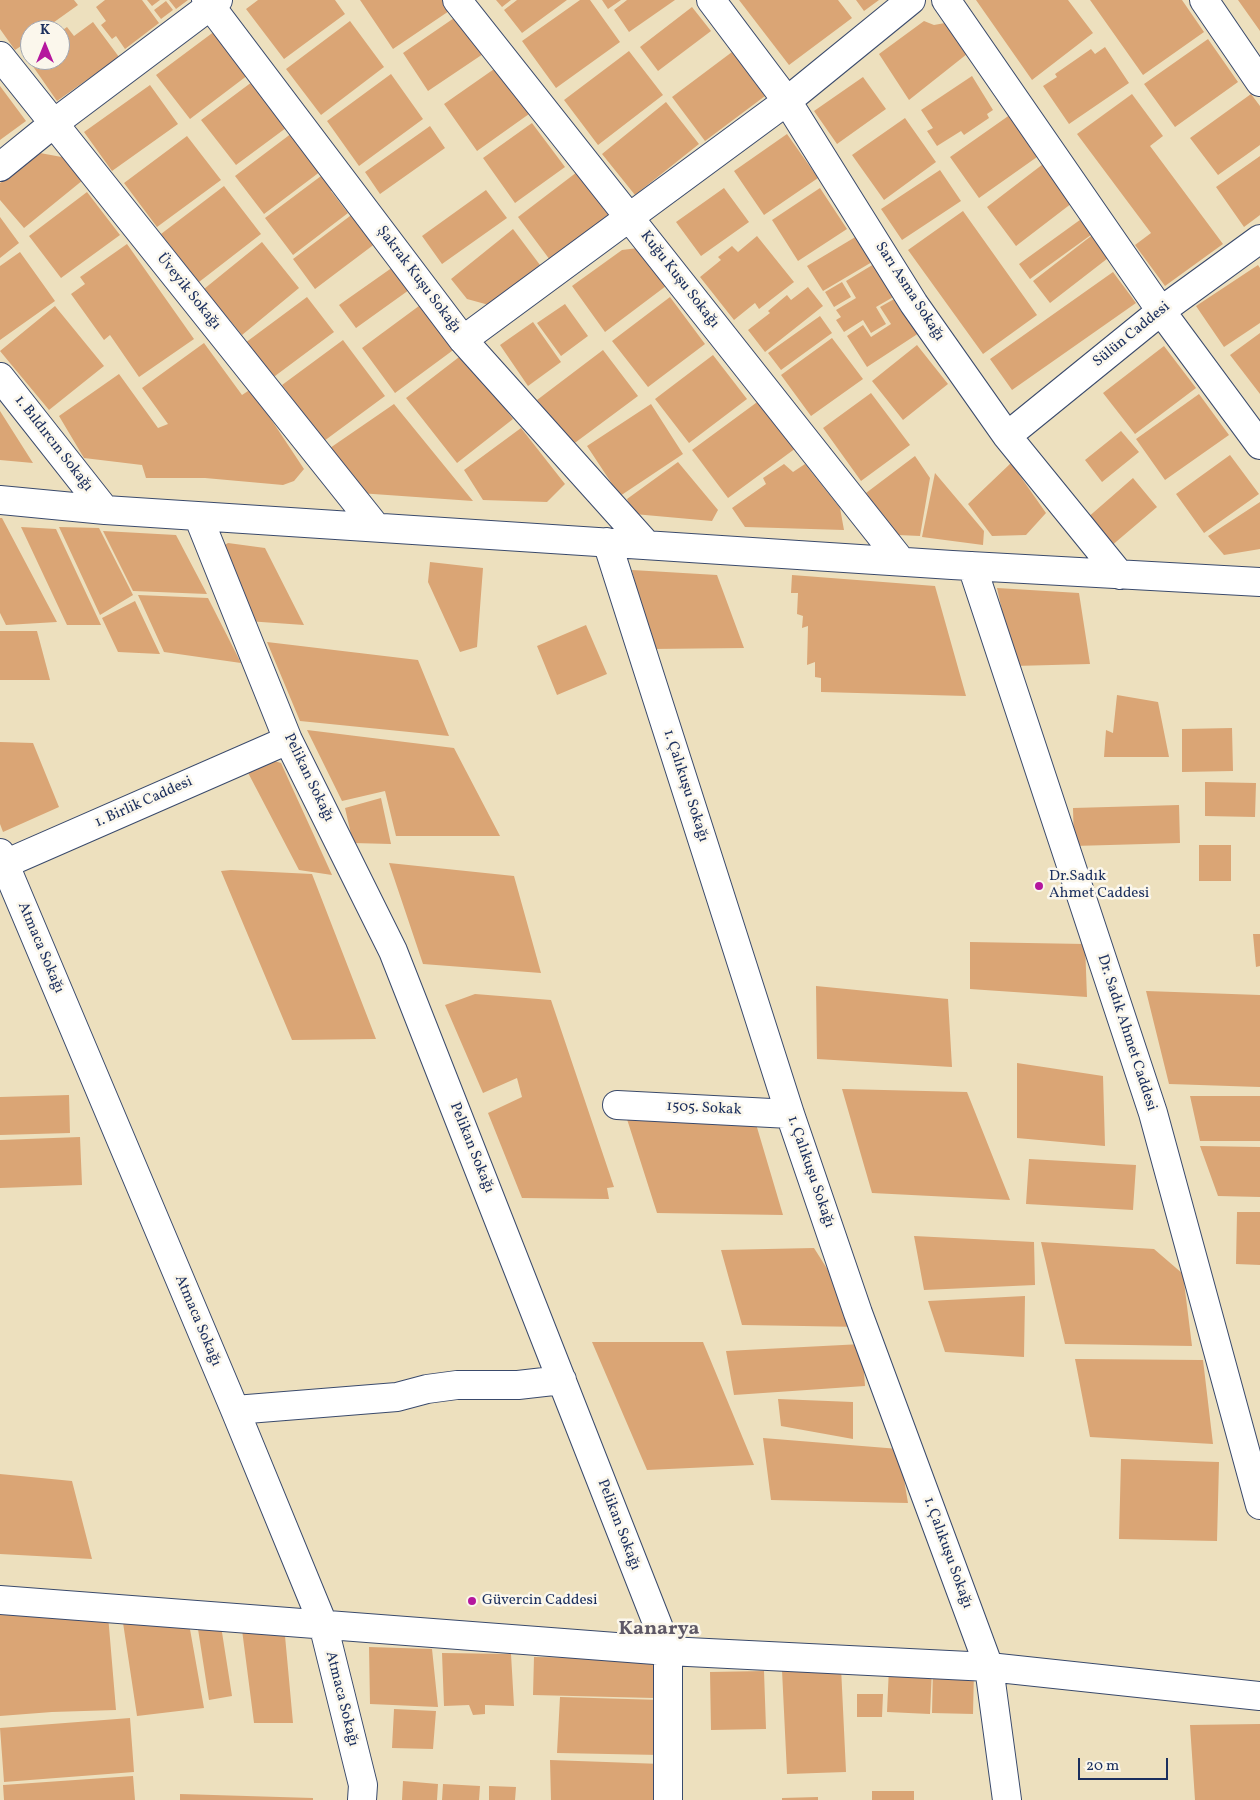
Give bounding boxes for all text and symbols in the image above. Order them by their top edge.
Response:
north arrow [20,20,70,70]
text: K [40,21,50,40]
street label: Şakrak Kuşu Sokağı [372,223,464,337]
street label: Kuğu Kuşu Sokağı [636,228,722,332]
street label: Sarı Asma Sokağı [870,239,948,345]
street label: Üveyik Sokağı [152,250,224,334]
street label: Sülün Caddesi [1090,298,1174,372]
street label: 1. Bıldırcın Sokağı [10,392,96,496]
street label: 1. Çalıkuşu Sokağı [658,728,712,844]
street label: Pelikan Sokağı [279,731,337,825]
street label: 1. Birlik Caddesi [92,773,196,833]
place label: Dr.Sadık Ahmet Caddesi [1049,868,1149,903]
marker: Dr.Sadık Ahmet Caddesi [1033,880,1045,892]
street label: Atmaca Sokağı [13,900,67,996]
street label: Dr. Sadık Ahmet Caddesi [1092,952,1160,1114]
street label: 1505. Sokak [666,1098,742,1120]
street label: Pelikan Sokağı [445,1100,497,1196]
street label: 1. Çalıkuşu Sokağı [782,1114,838,1230]
street label: Atmaca Sokağı [170,1273,224,1369]
street label: Pelikan Sokağı [592,1477,644,1573]
street label: 1. Çalıkuşu Sokağı [919,1495,975,1611]
place label: Güvercin Caddesi [482,1592,598,1610]
marker: Güvercin Caddesi [466,1595,478,1607]
district label: Kanarya [619,1618,699,1642]
street label: Atmaca Sokağı [320,1650,362,1748]
scale bar [1080,1748,1170,1780]
text: 20 m [1086,1756,1119,1777]

